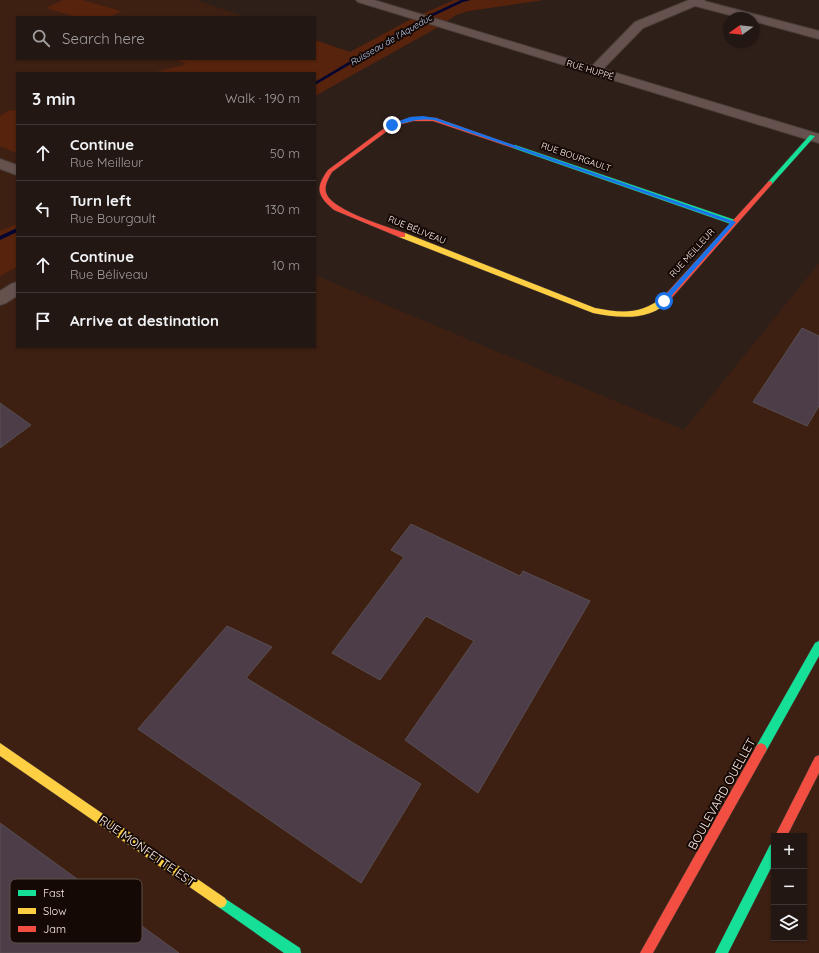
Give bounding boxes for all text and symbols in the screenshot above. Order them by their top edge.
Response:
water label: Ruisseau de l'Aqueduc [348,11,435,68]
north arrow [723,12,759,48]
search box [16,16,316,60]
icon: search [30,27,52,49]
text: Search here [62,29,145,48]
street label: RUE HUPPÉ [565,57,615,82]
text: 3 min [32,88,76,109]
text: Walk · 190 m [225,90,300,106]
route end [383,116,401,134]
text: Continue [70,135,134,154]
street label: RUE BOURGAULT [540,139,613,174]
icon: ahead [32,142,54,164]
text: 50 m [270,145,300,161]
text: Rue Meilleur [70,154,143,170]
text: Turn left [70,191,132,210]
icon: left [32,198,54,220]
text: 130 m [265,201,300,217]
text: Rue Bourgault [70,210,156,226]
street label: RUE BÉLIVEAU [387,213,448,246]
street label: RUE MEILLEUR [667,226,716,279]
text: Continue [70,247,134,266]
icon: ahead [32,254,54,276]
text: 10 m [272,257,300,273]
text: Rue Béliveau [70,266,148,282]
route start [655,292,673,310]
icon: arrive [32,310,54,332]
text: Arrive at destination [70,311,219,330]
street label: BOULEVARD OUELLET [685,735,759,852]
street label: RUE MONFETTE EST [96,812,198,889]
map controls [771,833,807,941]
button: + [771,833,807,869]
button: − [771,869,807,905]
legend [10,879,142,943]
text: Fast [43,886,65,900]
text: Slow [43,904,67,918]
button: layers [771,905,807,941]
text: Jam [43,922,66,936]

